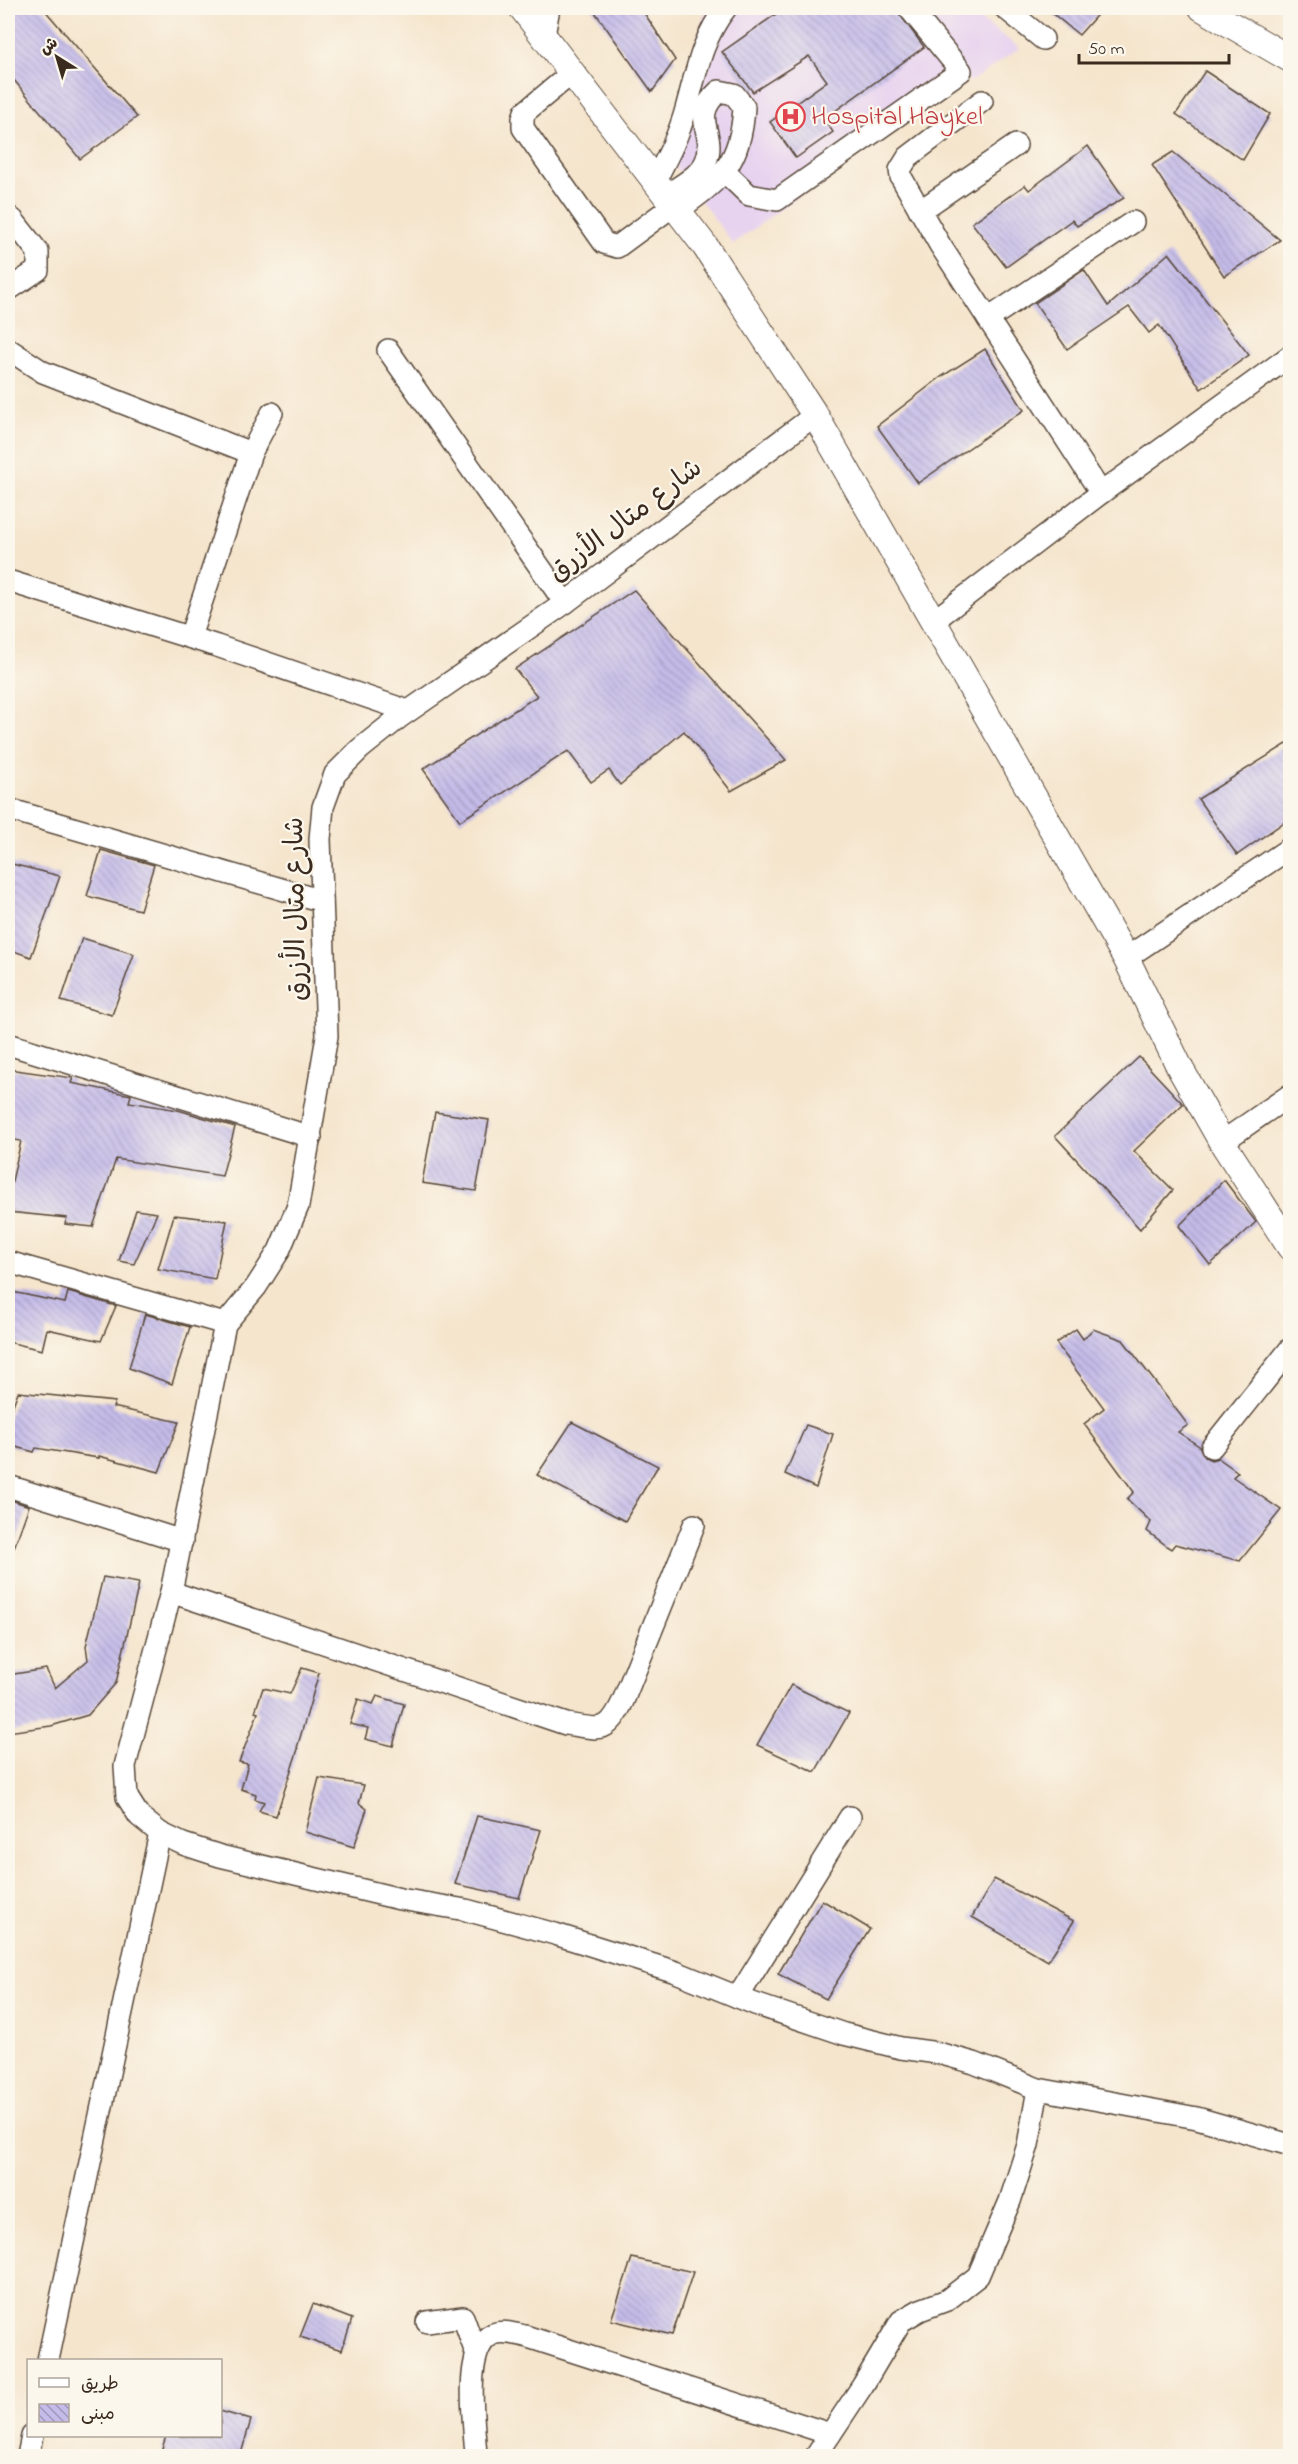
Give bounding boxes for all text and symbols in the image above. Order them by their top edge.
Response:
north arrow [27,27,87,87]
scale bar [1079,27,1229,65]
text: ش [35,32,63,62]
text: 50 m [1088,37,1125,63]
place label: Hospital Haykel [811,98,983,137]
hospital icon: Hospital Haykel [774,101,806,133]
street label: شارع متال الأزرق [540,449,711,592]
street label: شارع متال الأزرق [275,817,318,1001]
legend [27,2359,222,2437]
text: طريق [81,2372,119,2398]
text: مبنى [81,2402,115,2428]

